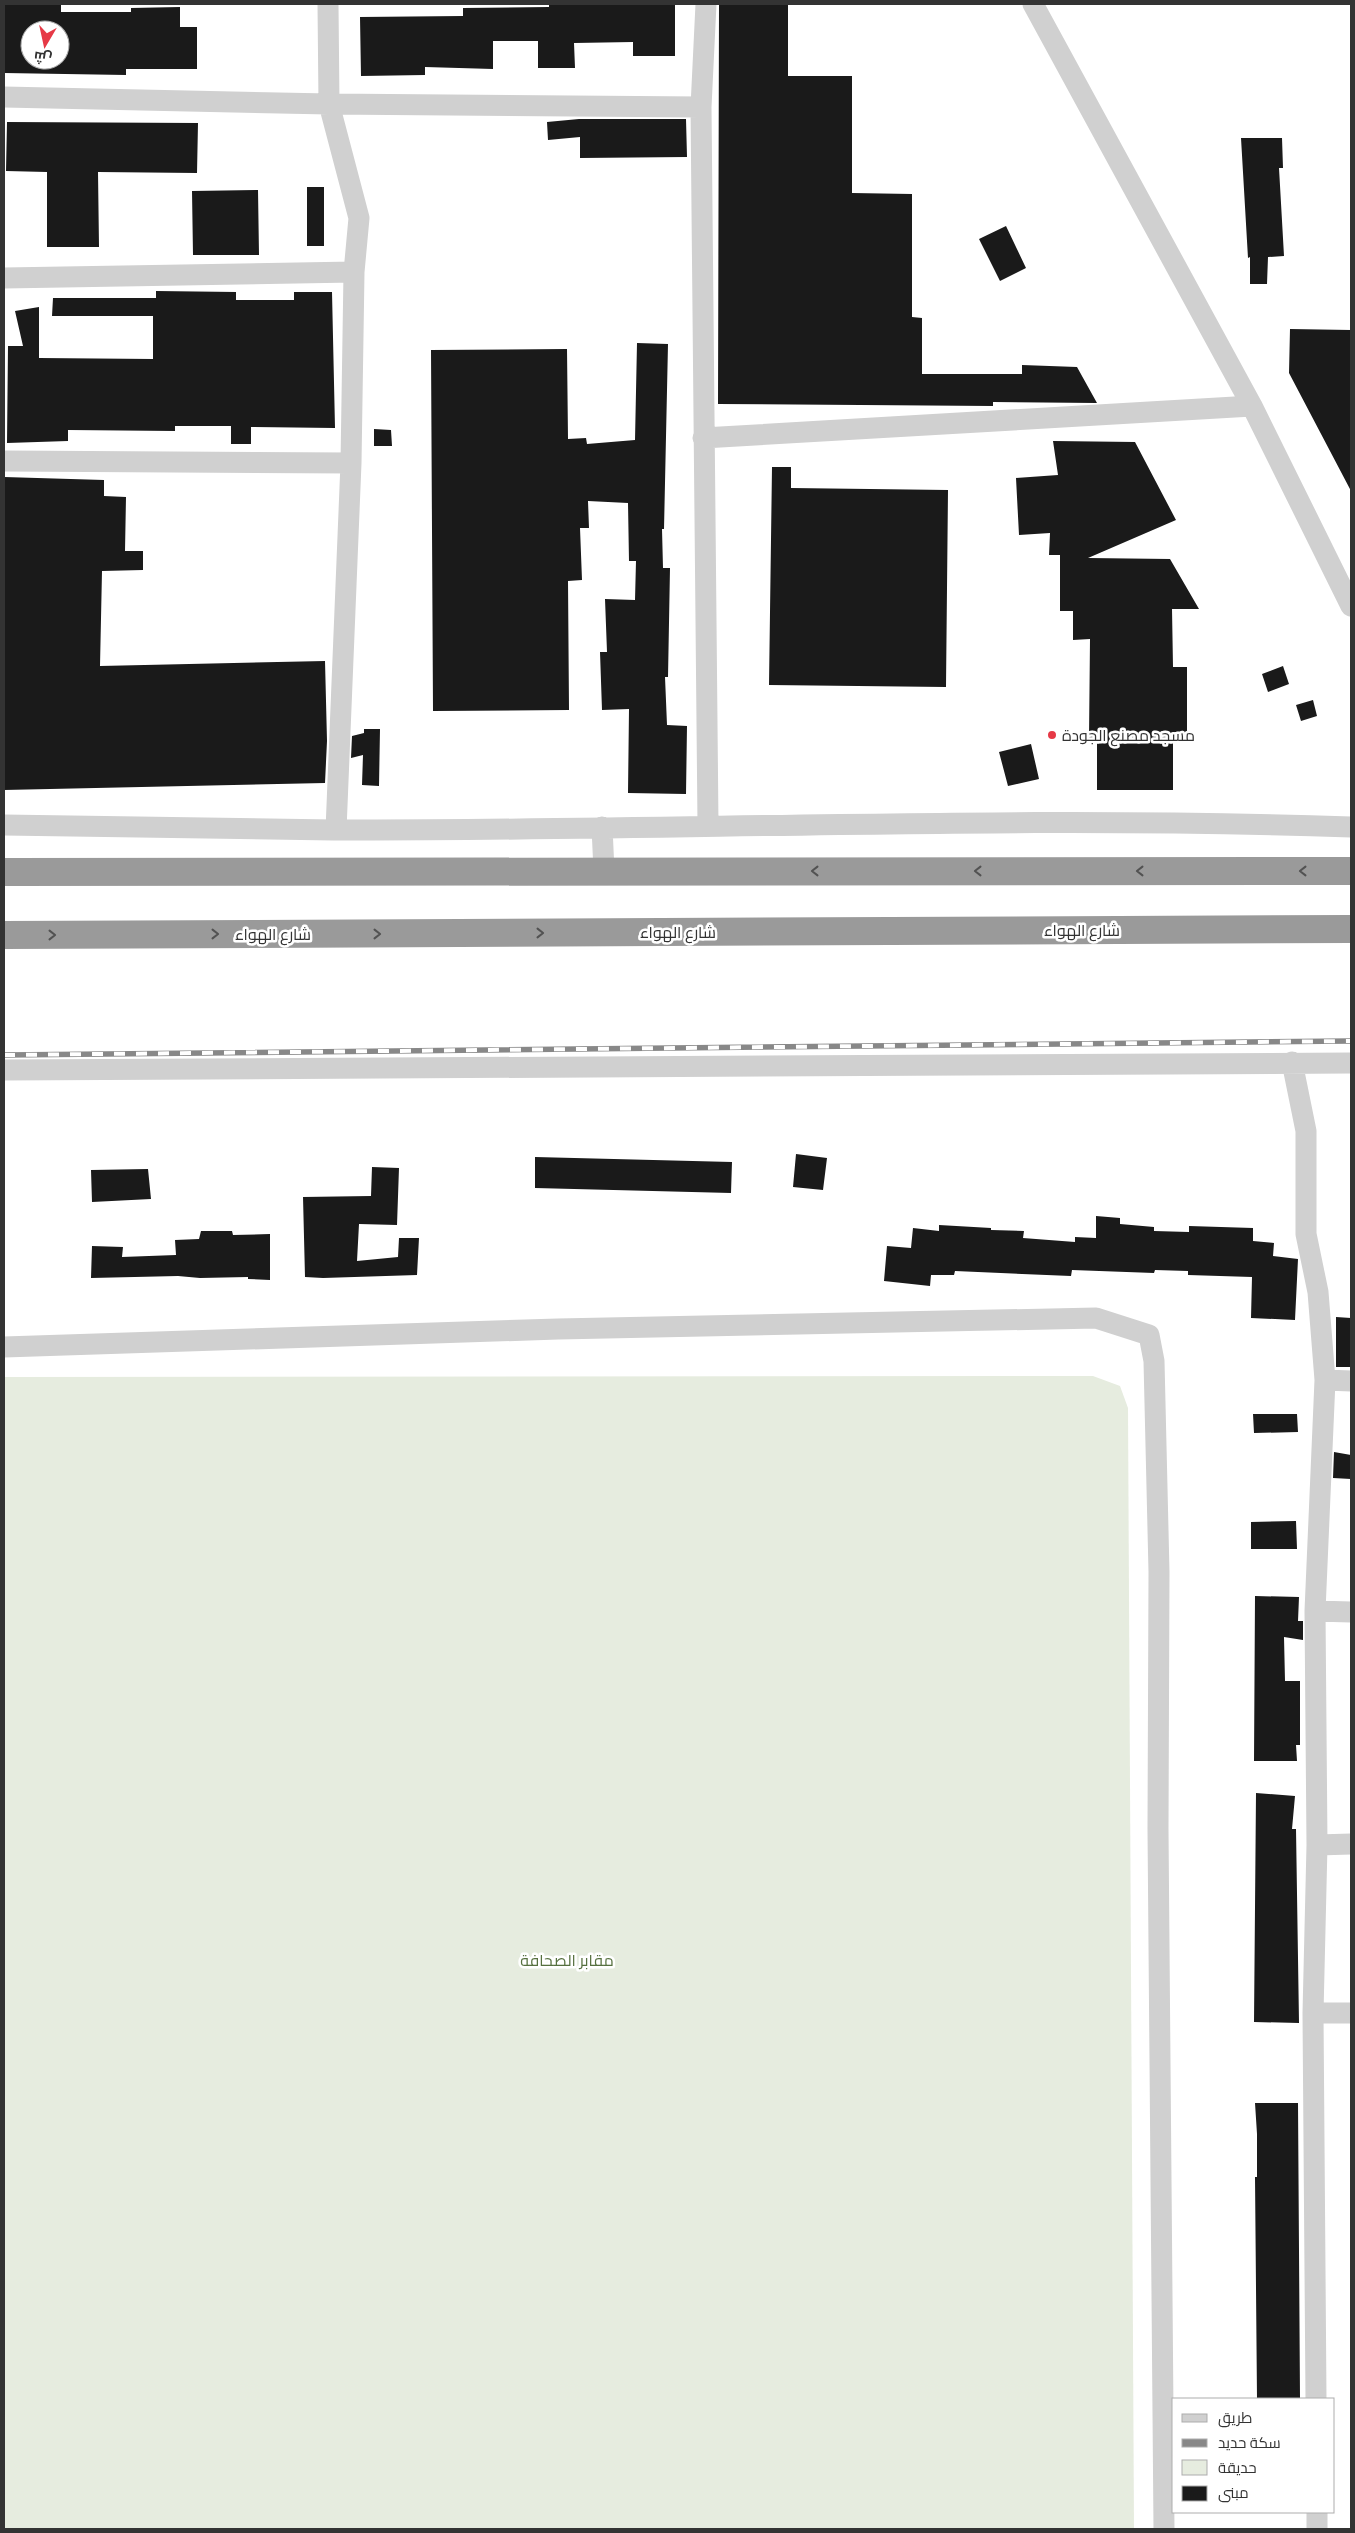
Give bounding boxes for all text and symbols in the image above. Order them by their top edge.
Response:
north arrow [20,20,70,70]
text: ش [33,48,53,68]
place label: مسجد مصنع الجودة [1062,724,1195,747]
marker: مسجد مصنع الجودة [1046,729,1058,741]
one-way arrow [811,866,818,876]
one-way arrow [973,866,981,876]
one-way arrow [1136,866,1144,876]
one-way arrow [1298,866,1306,876]
street label: شارع الهواء [1044,919,1120,942]
street label: شارع الهواء [640,921,716,944]
street label: شارع الهواء [235,923,311,946]
one-way arrow [536,928,544,938]
one-way arrow [212,929,219,939]
one-way arrow [374,929,382,939]
one-way arrow [49,930,57,940]
park label: مقابر الصحافة [520,1949,614,1971]
legend [1172,2398,1335,2513]
text: طريق [1218,2407,1252,2428]
text: سكة حديد [1218,2432,1281,2453]
text: حديقة [1218,2457,1257,2478]
text: مبنى [1218,2482,1249,2503]

